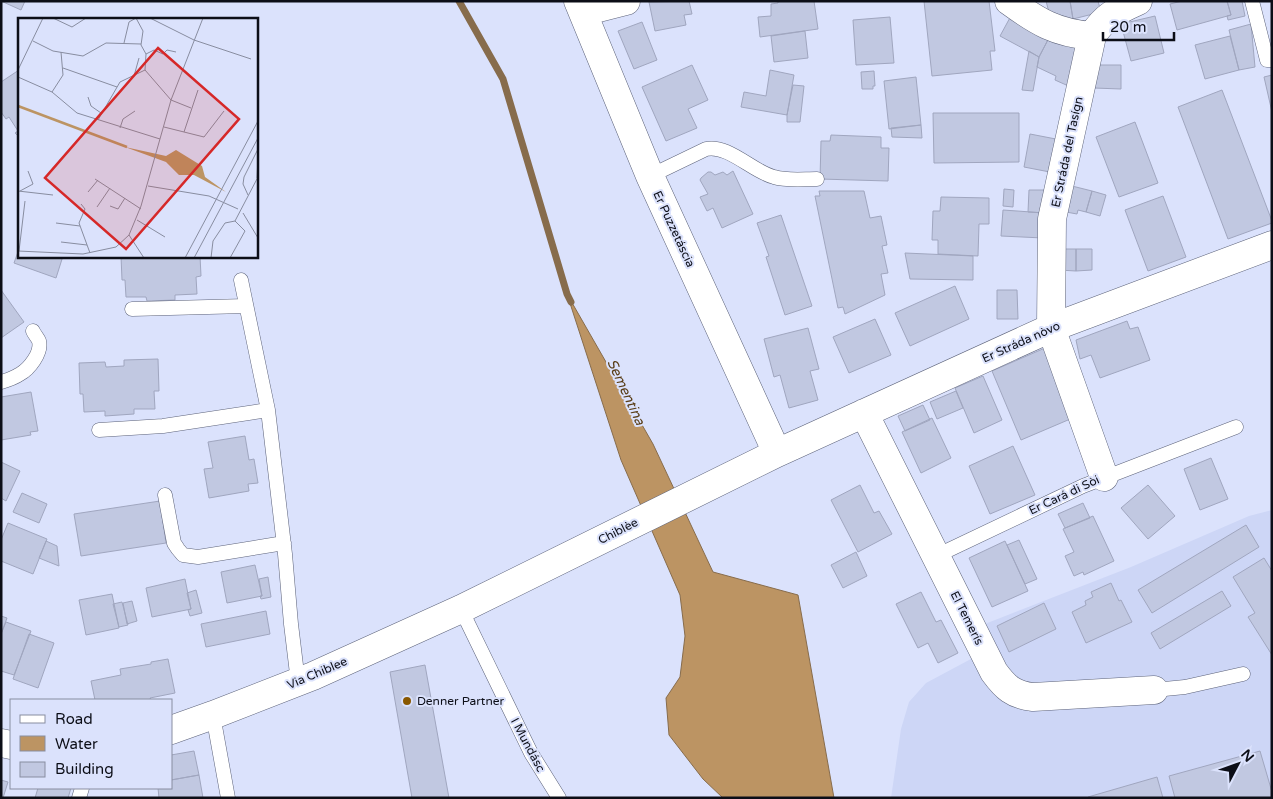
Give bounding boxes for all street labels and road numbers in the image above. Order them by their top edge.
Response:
street label: Er Stráda del Tasígn [1048,95,1086,209]
street label: Er Puzzetáscia [650,189,698,269]
street label: Er Stráda nòvo [980,319,1062,365]
street label: Er Cará di Sòi [1027,473,1101,517]
street label: Chiblèe [596,515,640,547]
street label: El Temerís [948,589,987,647]
street label: Via Chiblee [285,654,349,692]
street label: I Mundásc [508,716,548,774]

